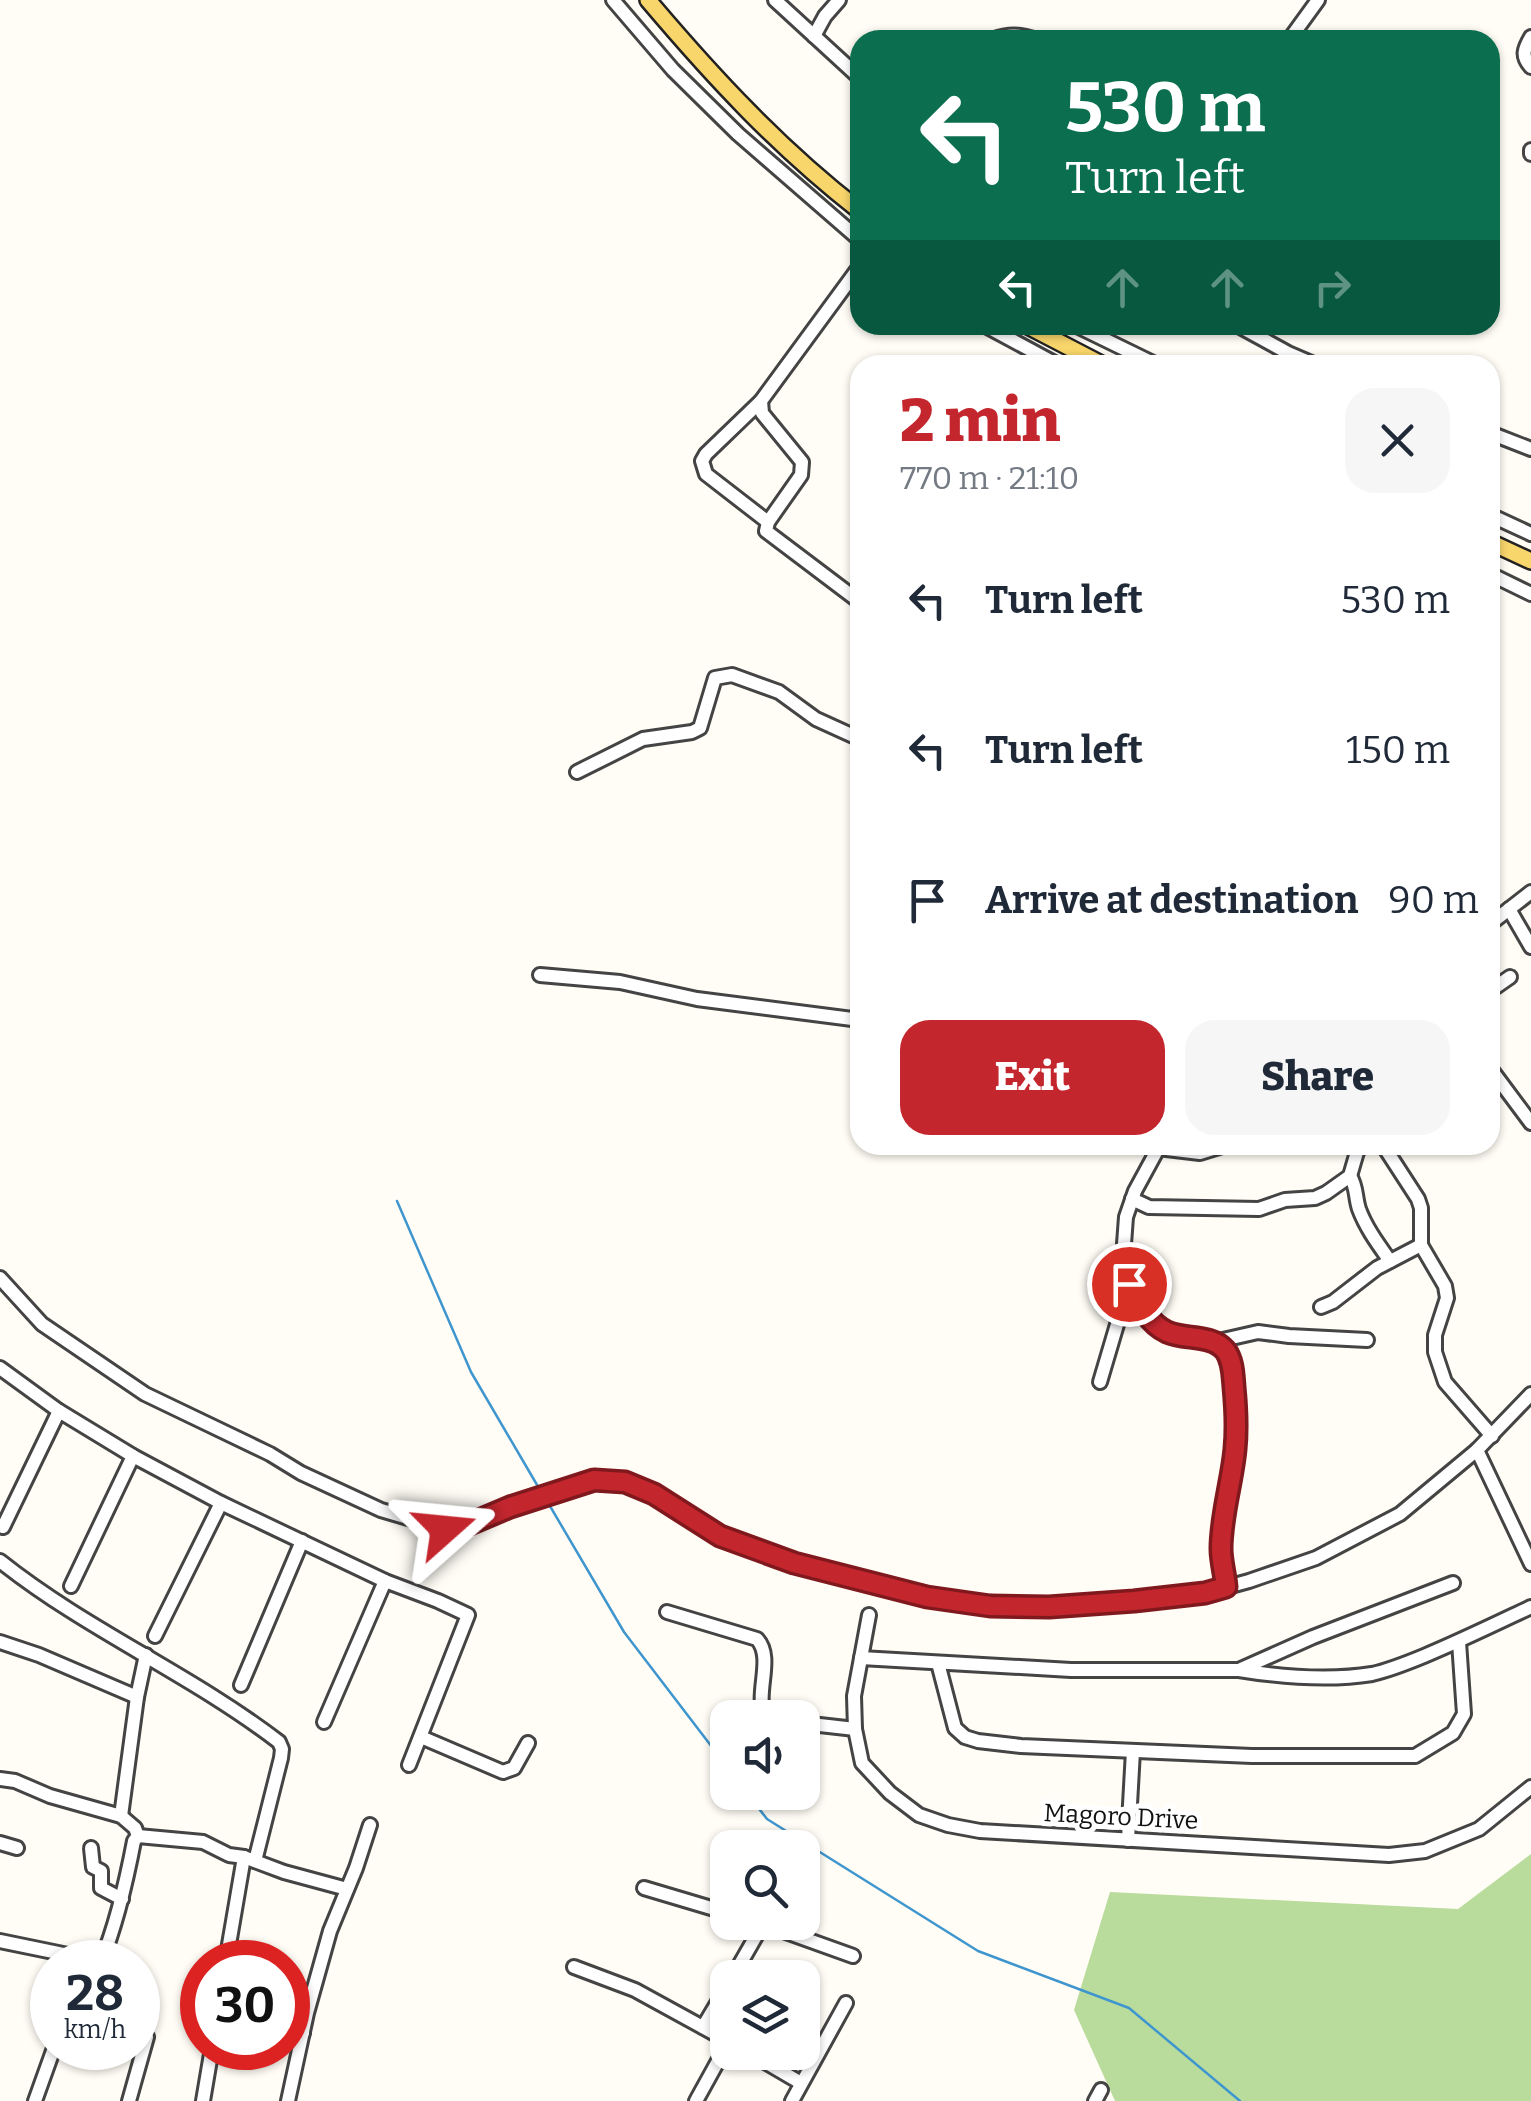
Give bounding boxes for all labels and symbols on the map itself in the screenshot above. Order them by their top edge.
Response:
pin [1087,1242,1172,1327]
position arrow [393,1477,497,1581]
street label: Magoro Drive [1043,1798,1199,1836]
speed limit sign: 30 [180,1940,310,2070]

